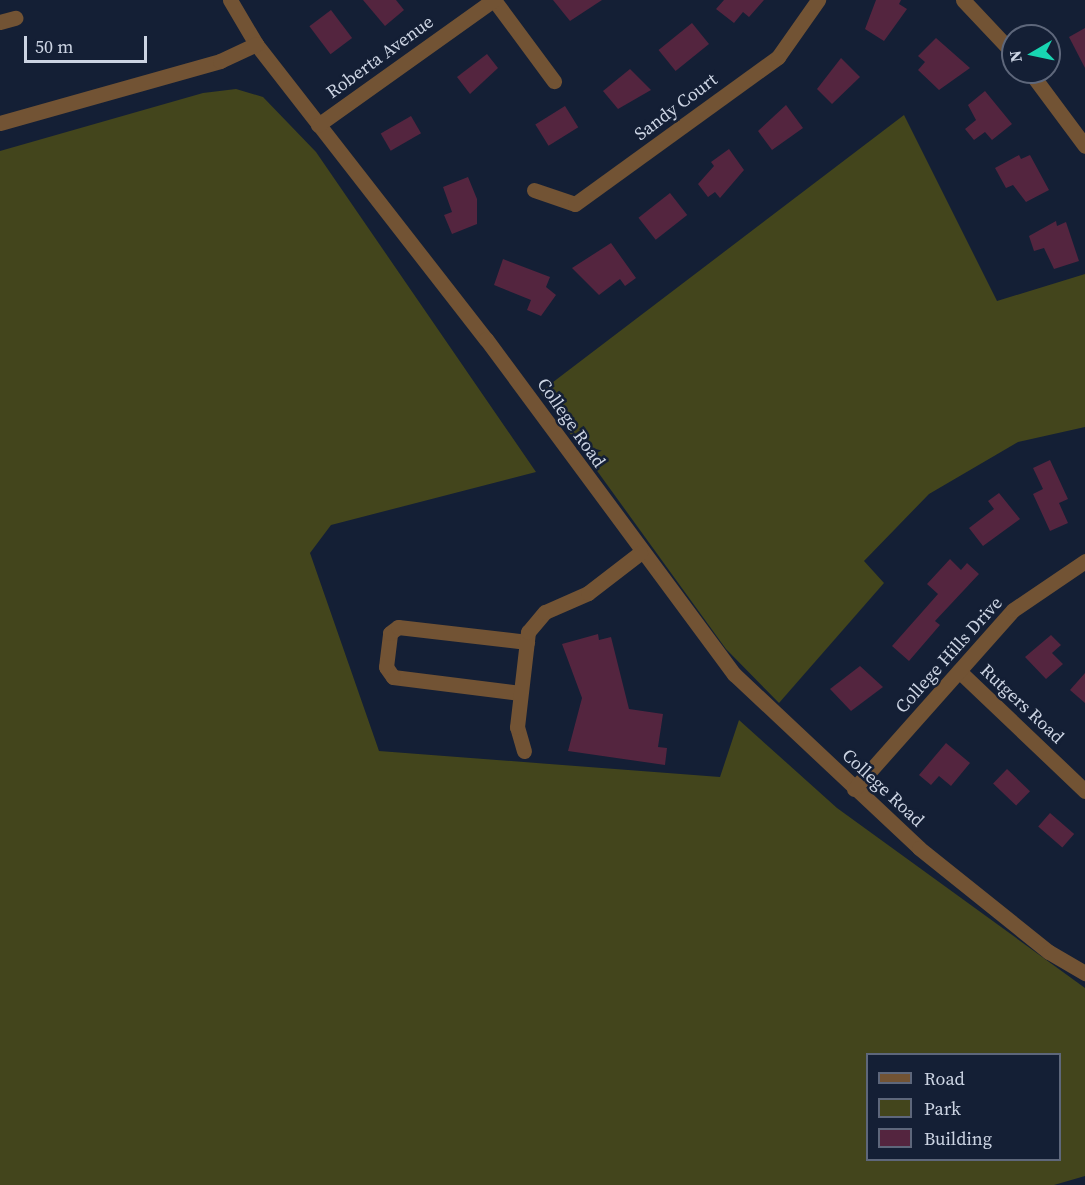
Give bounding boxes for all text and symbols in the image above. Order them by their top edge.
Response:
street label: Roberta Avenue [322,11,438,103]
scale bar [27,24,150,62]
north arrow [1001,24,1061,84]
text: 50 m [35,34,73,59]
text: N [1003,49,1027,64]
street label: Sandy Court [630,69,722,145]
street label: College Road [532,374,610,472]
street label: College Hills Drive [891,592,1007,718]
street label: Rutgers Road [976,660,1068,748]
street label: College Road [838,745,928,831]
legend [866,1053,1061,1161]
text: Road [924,1066,965,1091]
text: Park [924,1096,961,1121]
text: Building [924,1126,992,1151]

